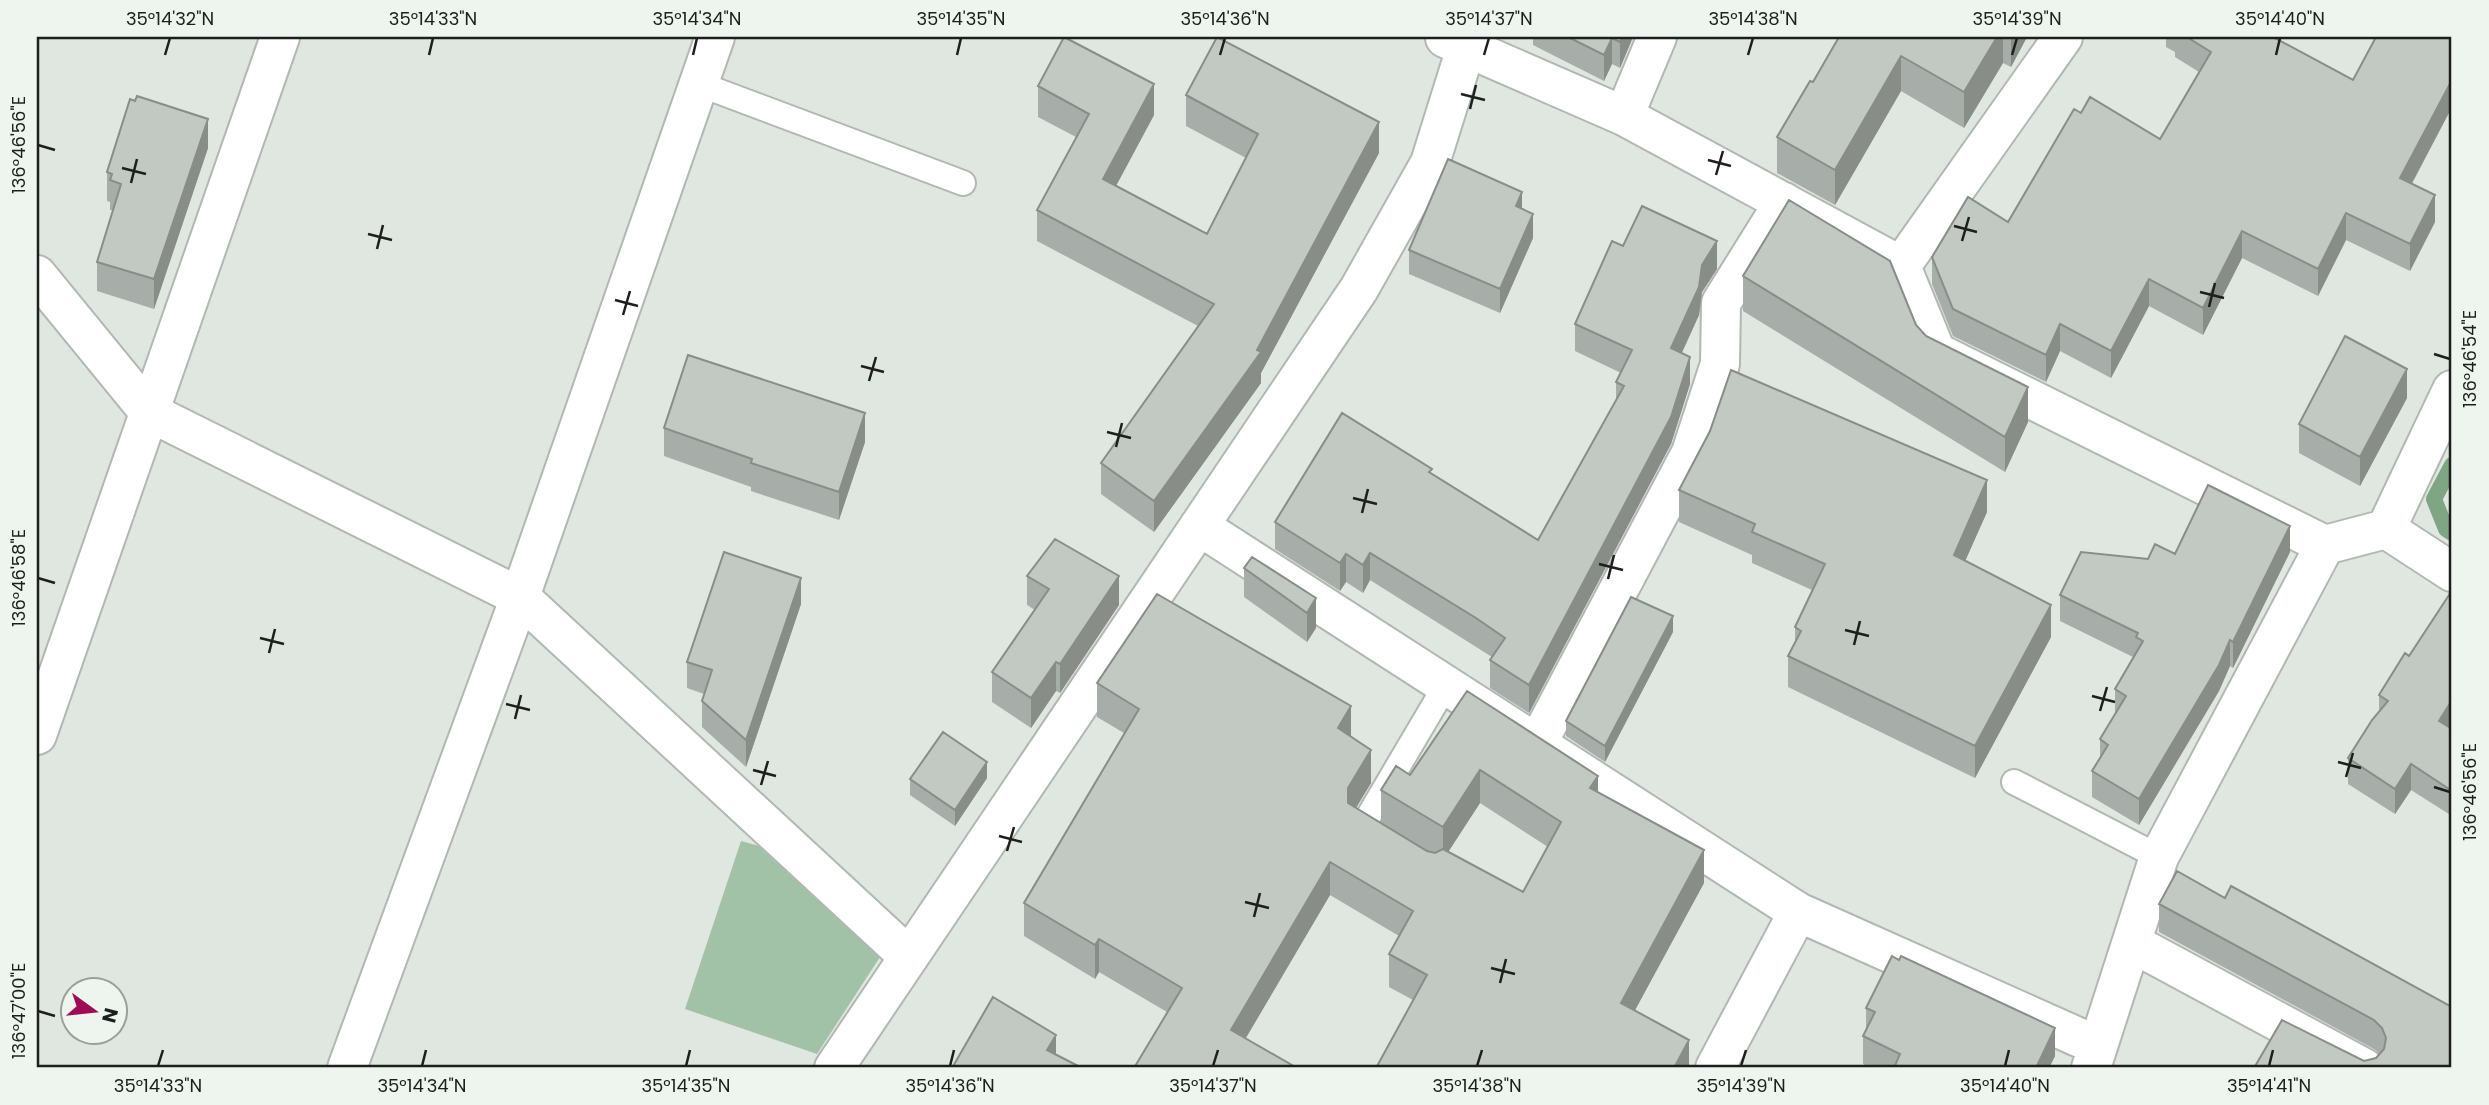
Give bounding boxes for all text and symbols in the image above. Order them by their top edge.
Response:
text: 35°14'32"N [126,6,214,31]
text: 35°14'33"N [389,6,477,31]
text: 35°14'34"N [652,6,742,31]
text: 35°14'35"N [916,6,1006,31]
text: 35°14'36"N [1180,6,1270,31]
text: 35°14'37"N [1445,6,1533,31]
text: 35°14'38"N [1708,6,1798,31]
text: 35°14'39"N [1972,6,2062,31]
text: 35°14'40"N [2235,6,2325,31]
text: 136°46'56"E [6,96,31,194]
text: 136°46'54"E [2457,310,2482,408]
text: 136°46'58"E [6,529,31,627]
text: 136°46'56"E [2457,743,2482,841]
text: 136°47'00"E [6,963,31,1059]
north arrow [60,976,130,1046]
text: N [95,1005,125,1026]
text: 35°14'33"N [114,1073,202,1098]
text: 35°14'34"N [377,1073,467,1098]
text: 35°14'35"N [641,1073,731,1098]
text: 35°14'36"N [905,1073,995,1098]
text: 35°14'37"N [1169,1073,1257,1098]
text: 35°14'38"N [1432,1073,1522,1098]
text: 35°14'39"N [1696,1073,1786,1098]
text: 35°14'40"N [1960,1073,2050,1098]
text: 35°14'41"N [2227,1073,2311,1098]

